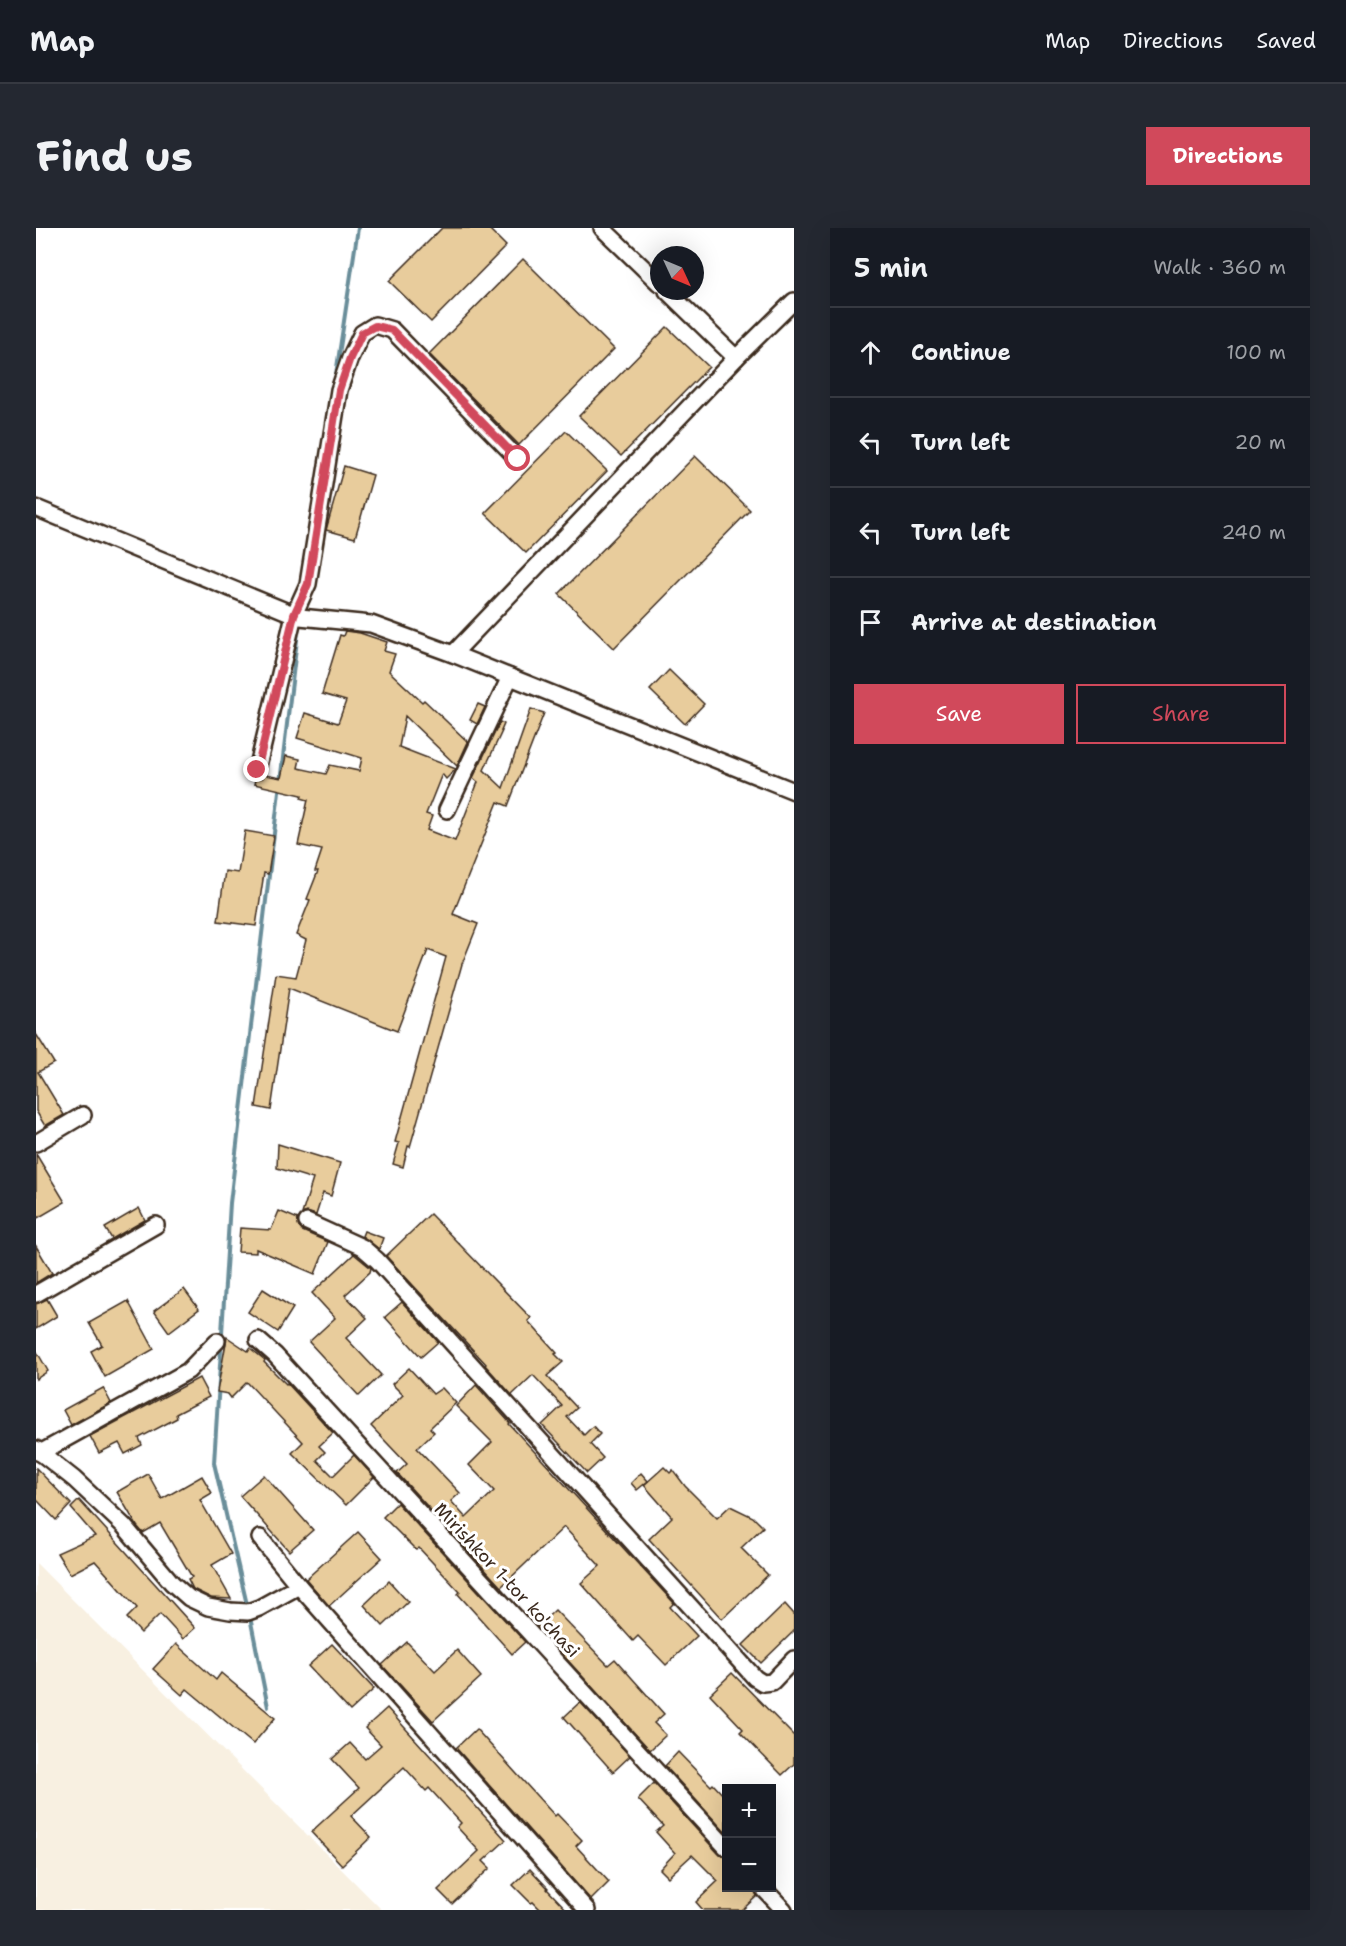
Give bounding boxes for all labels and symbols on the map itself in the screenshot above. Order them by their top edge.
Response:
north arrow [650,246,704,300]
route start [504,445,530,471]
route end [243,756,269,782]
street label: Mirishkor 1-tor ko'chasi [429,1497,585,1663]

